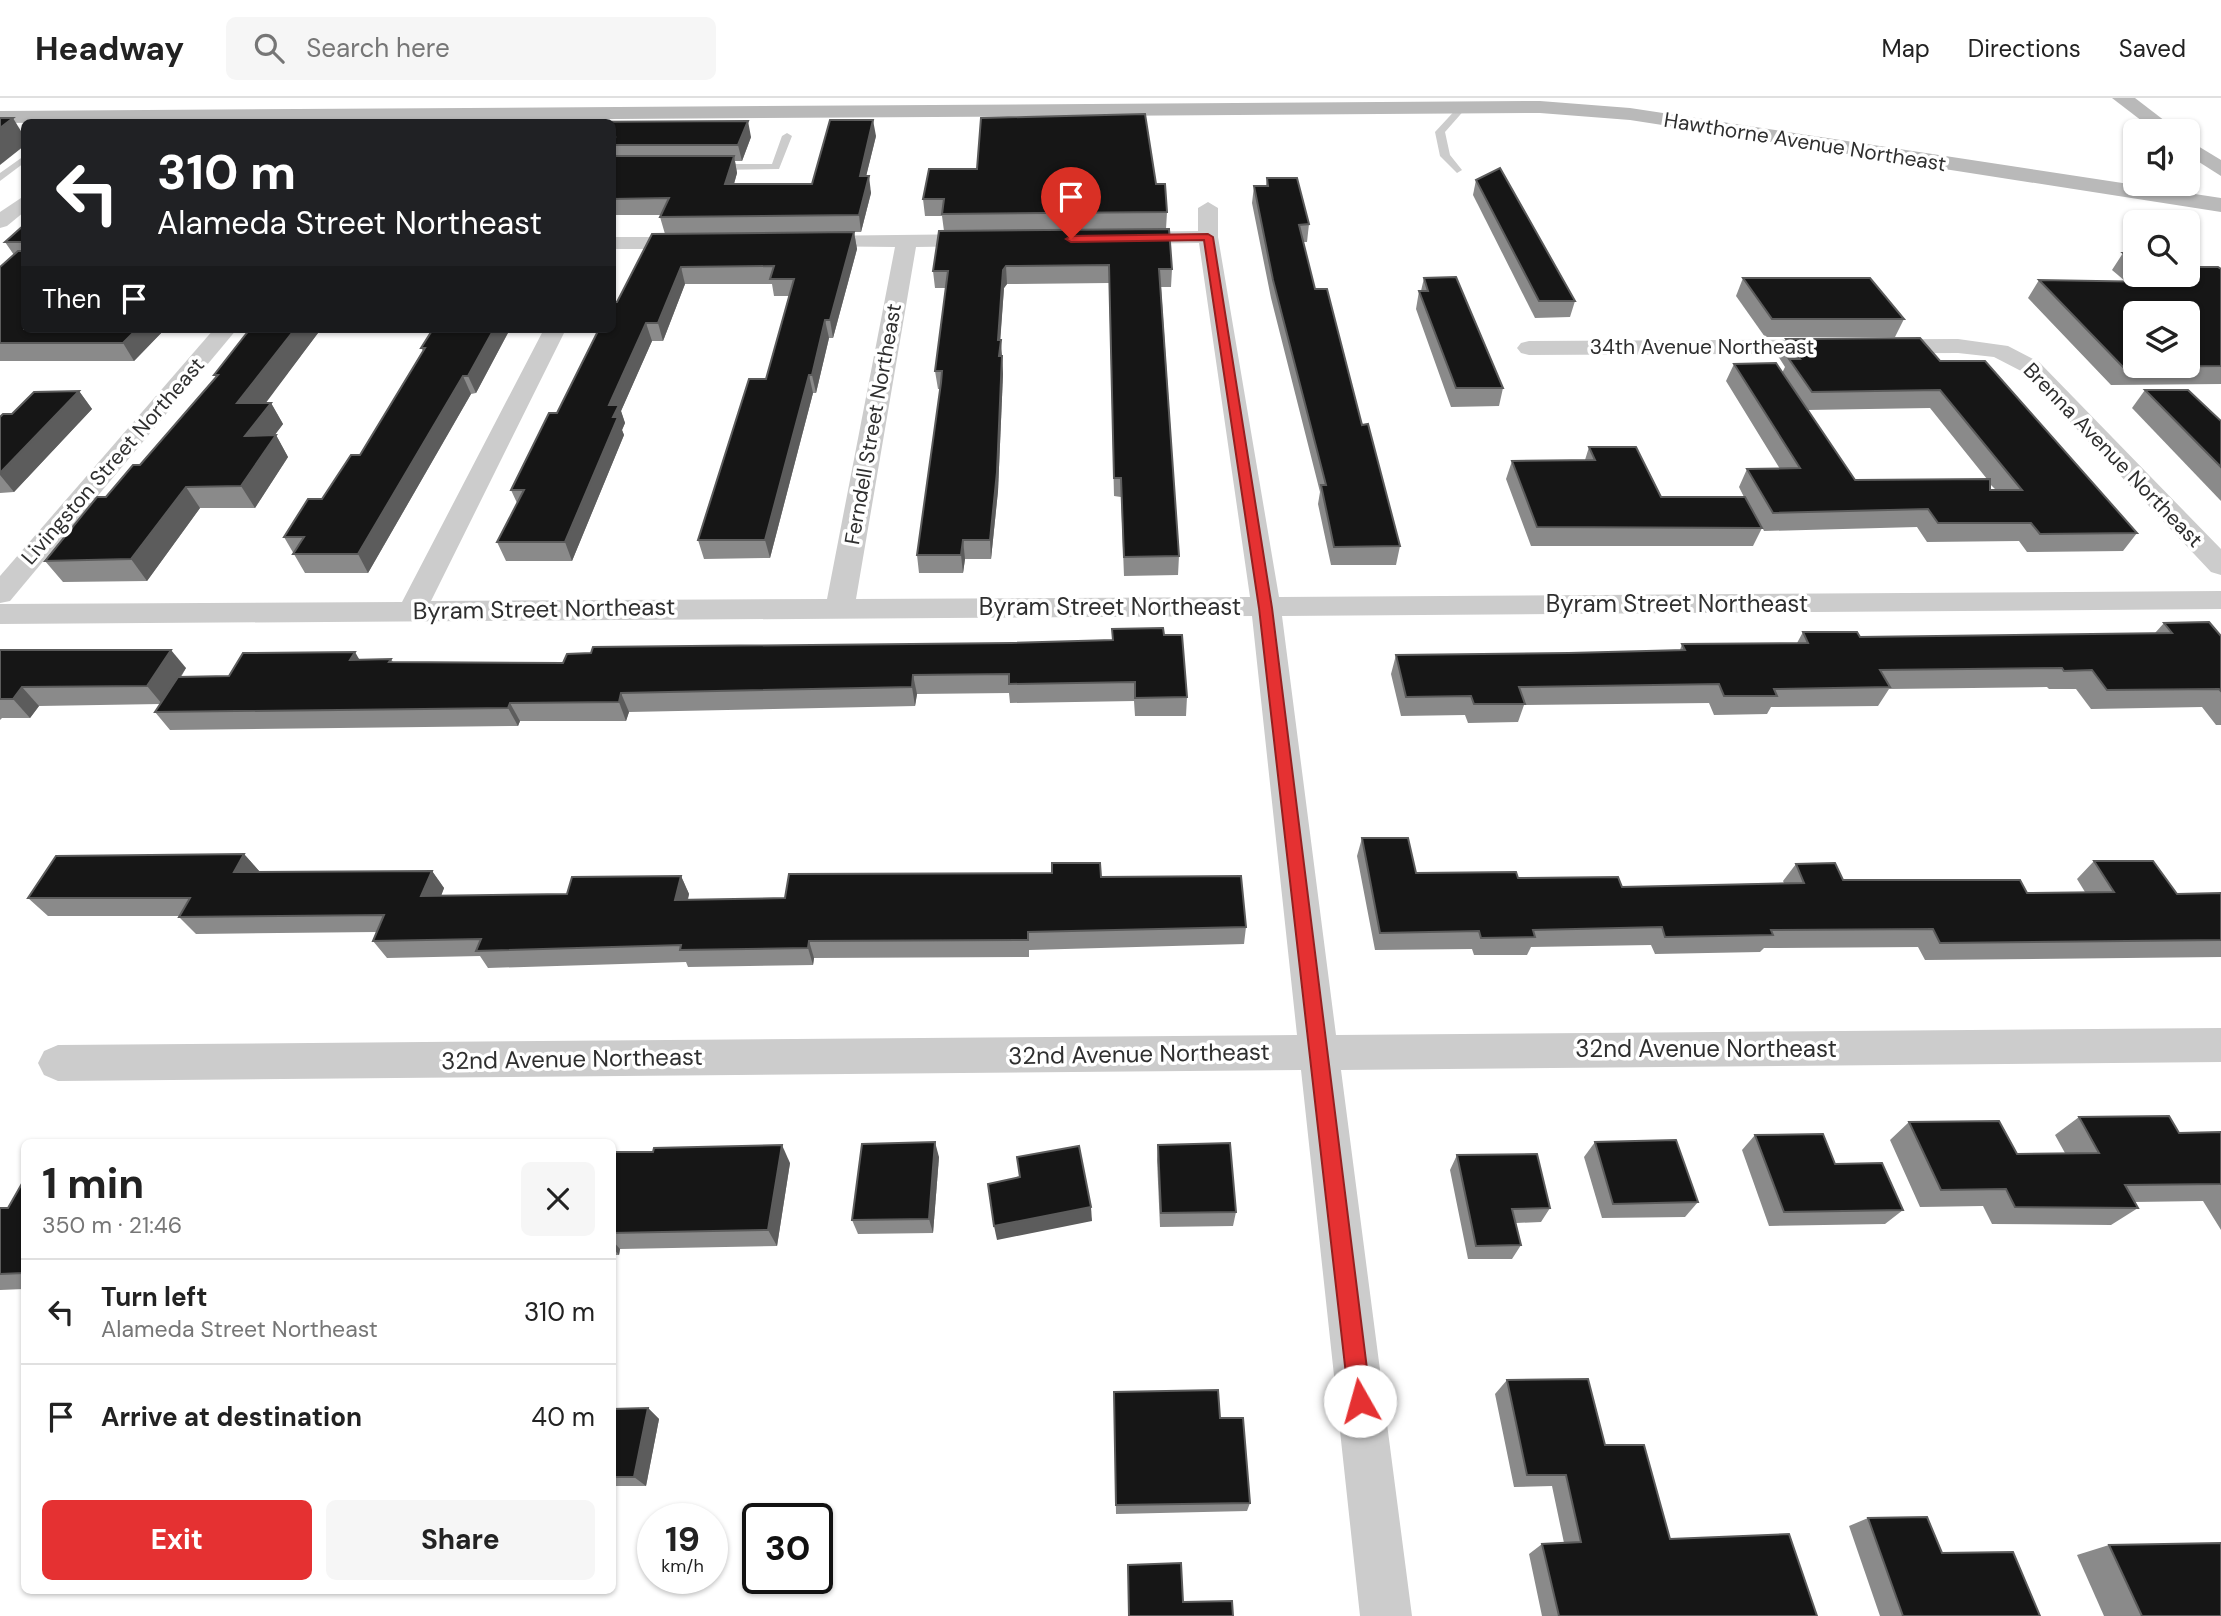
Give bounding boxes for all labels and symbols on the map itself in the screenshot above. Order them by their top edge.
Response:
street label: Hawthorne Avenue Northeast [1662,106,1948,178]
pin [1041,167,1101,239]
street label: Ferndell Street Northeast [838,301,908,547]
street label: 34th Avenue Northeast [1590,333,1814,361]
street label: Livingston Street Northeast [15,351,211,571]
street label: Brenna Avenue Northeast [2017,357,2209,553]
street label: Byram Street Northeast [1546,588,1808,619]
street label: Byram Street Northeast [413,591,675,626]
street label: Byram Street Northeast [979,591,1241,622]
street label: 32nd Avenue Northeast [1575,1033,1837,1064]
street label: 32nd Avenue Northeast [1008,1036,1270,1071]
street label: 32nd Avenue Northeast [441,1041,703,1076]
position arrow [1323,1364,1397,1438]
speed limit sign: 30 [742,1503,833,1594]

